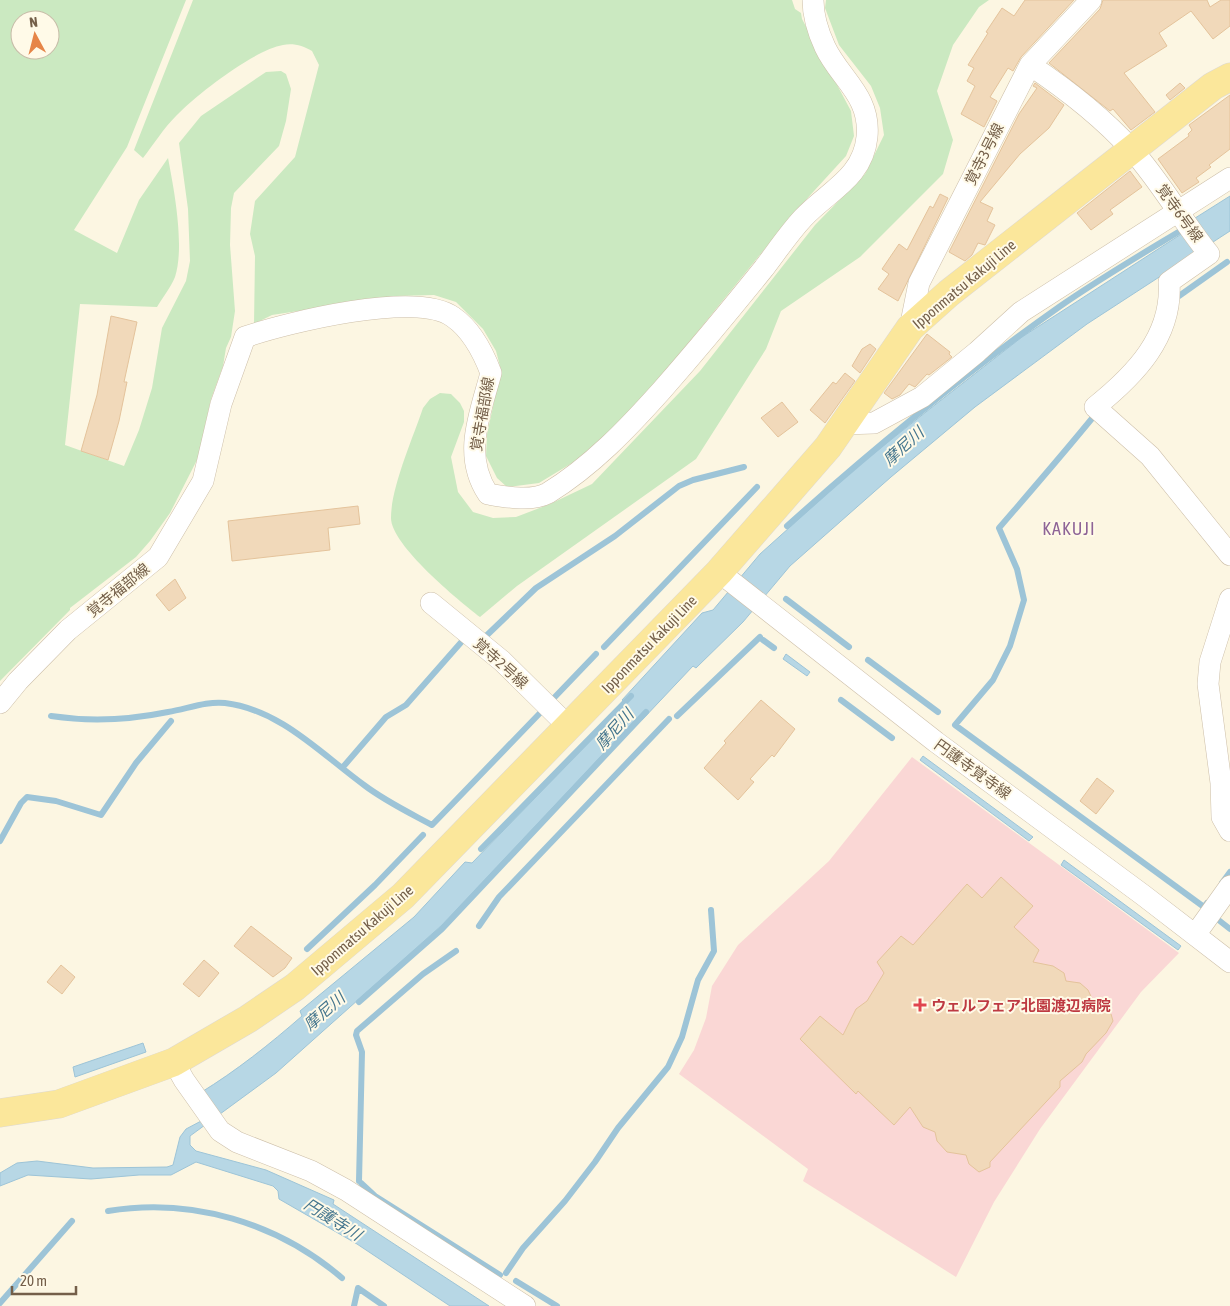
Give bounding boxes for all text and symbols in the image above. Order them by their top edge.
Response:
north arrow [10,10,60,60]
text: N [28,14,38,31]
street label: 覚寺3号線 [961,120,1007,188]
street label: 覚寺6号線 [1153,181,1207,245]
street label: Ipponmatsu Kakuji Line [909,236,1019,332]
street label: 覚寺福部線 [467,376,497,452]
water label: 摩尼川 [879,422,928,469]
district label: KAKUJI [1042,518,1096,539]
street label: 覚寺福部線 [84,560,152,620]
street label: Ipponmatsu Kakuji Line [598,591,700,696]
street label: 覚寺2号線 [470,634,532,692]
water label: 摩尼川 [591,704,638,753]
street label: 円護寺覚寺線 [932,736,1014,802]
street label: Ipponmatsu Kakuji Line [308,881,416,979]
water label: 摩尼川 [300,987,350,1034]
place label: ウェルフェア北園渡辺病院 [931,997,1111,1014]
marker: ウェルフェア北園渡辺病院 [913,998,927,1012]
water label: 円護寺川 [301,1194,367,1245]
scale bar [12,1264,76,1296]
text: 20 m [20,1272,47,1289]

